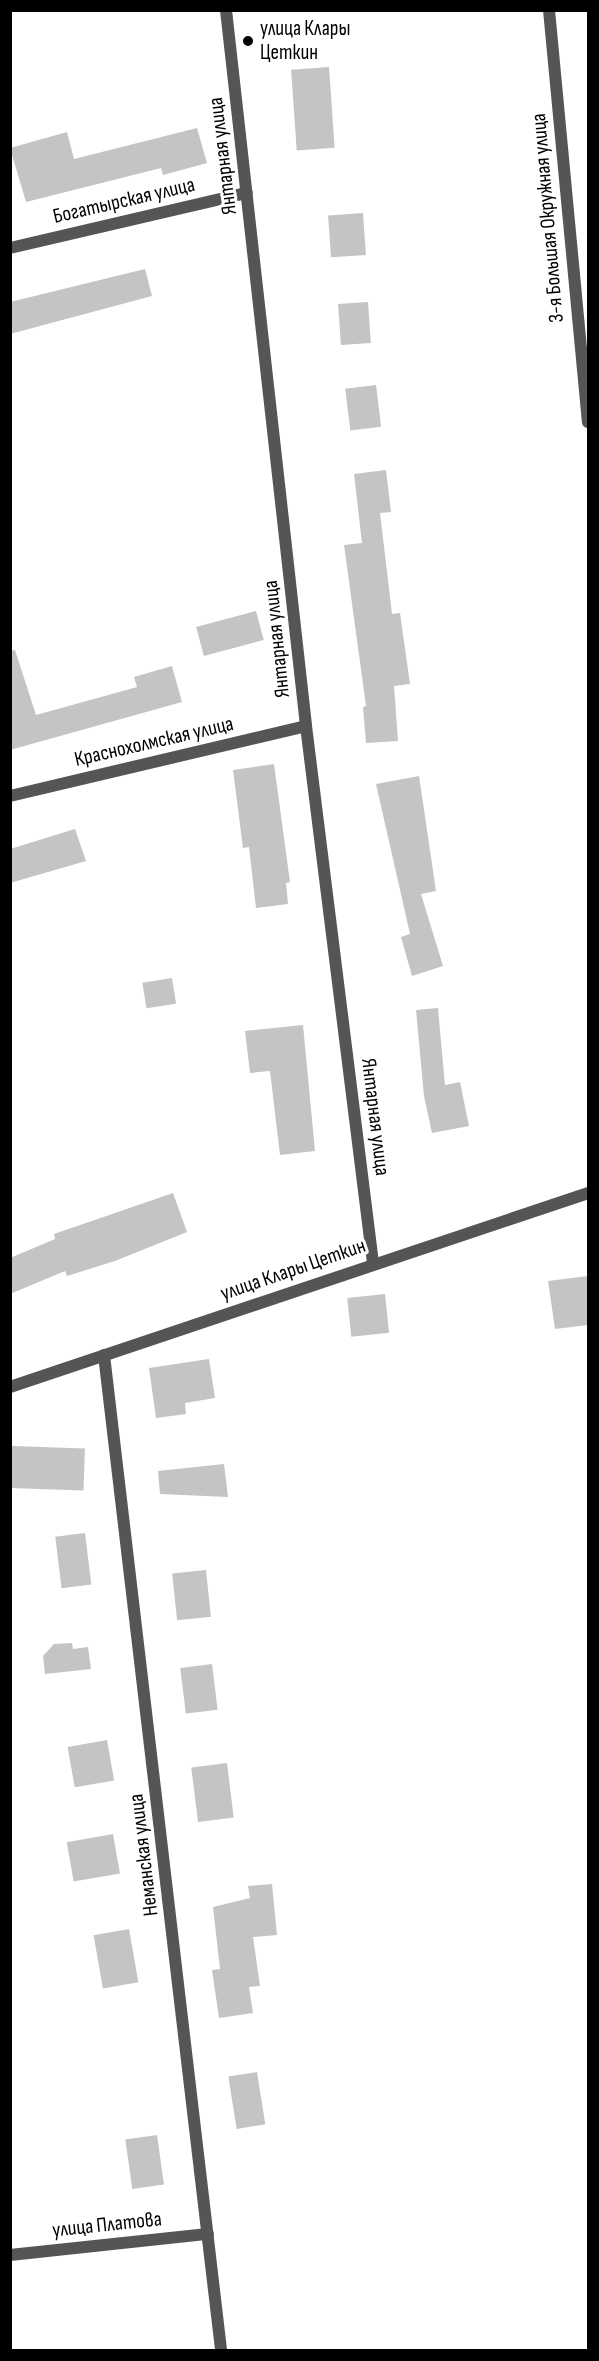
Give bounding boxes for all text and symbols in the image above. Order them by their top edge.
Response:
place label: улица Клары Цеткин [260,16,350,66]
marker: улица Клары Цеткин [241,34,255,48]
street label: Янтарная улица [203,96,243,216]
street label: 3-я Большая Окружная улица [526,112,570,324]
street label: Богатырская улица [51,172,197,230]
street label: Янтарная улица [258,579,296,699]
street label: Краснохолмская улица [72,711,236,773]
street label: Янтарная улица [355,1057,395,1177]
street label: улица Клары Цеткин [217,1233,369,1307]
street label: Неманская улица [124,1792,164,1918]
street label: улица Платова [51,2207,163,2243]

